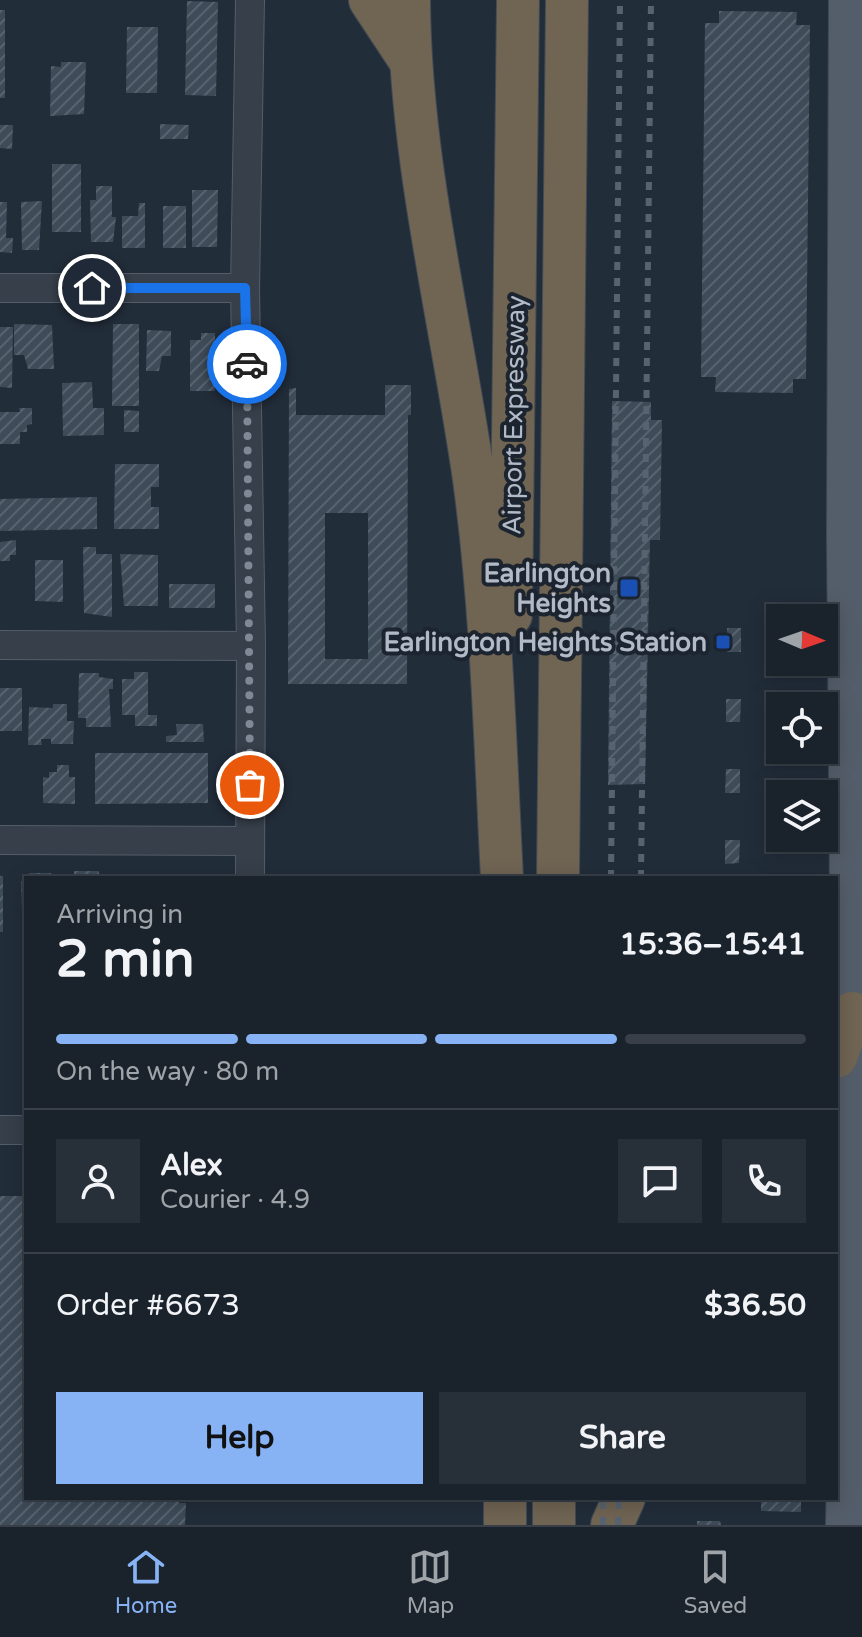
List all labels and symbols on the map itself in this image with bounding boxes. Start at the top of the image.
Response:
pin [58,254,126,322]
street label: Airport Expressway [496,295,532,535]
courier [207,324,287,404]
place label: Earlington Heights [483,558,611,619]
marker: Earlington Heights [618,577,640,599]
north arrow [766,604,838,676]
place label: Earlington Heights Station [383,627,707,658]
marker: Earlington Heights Station [714,633,732,651]
pin [216,751,284,819]

